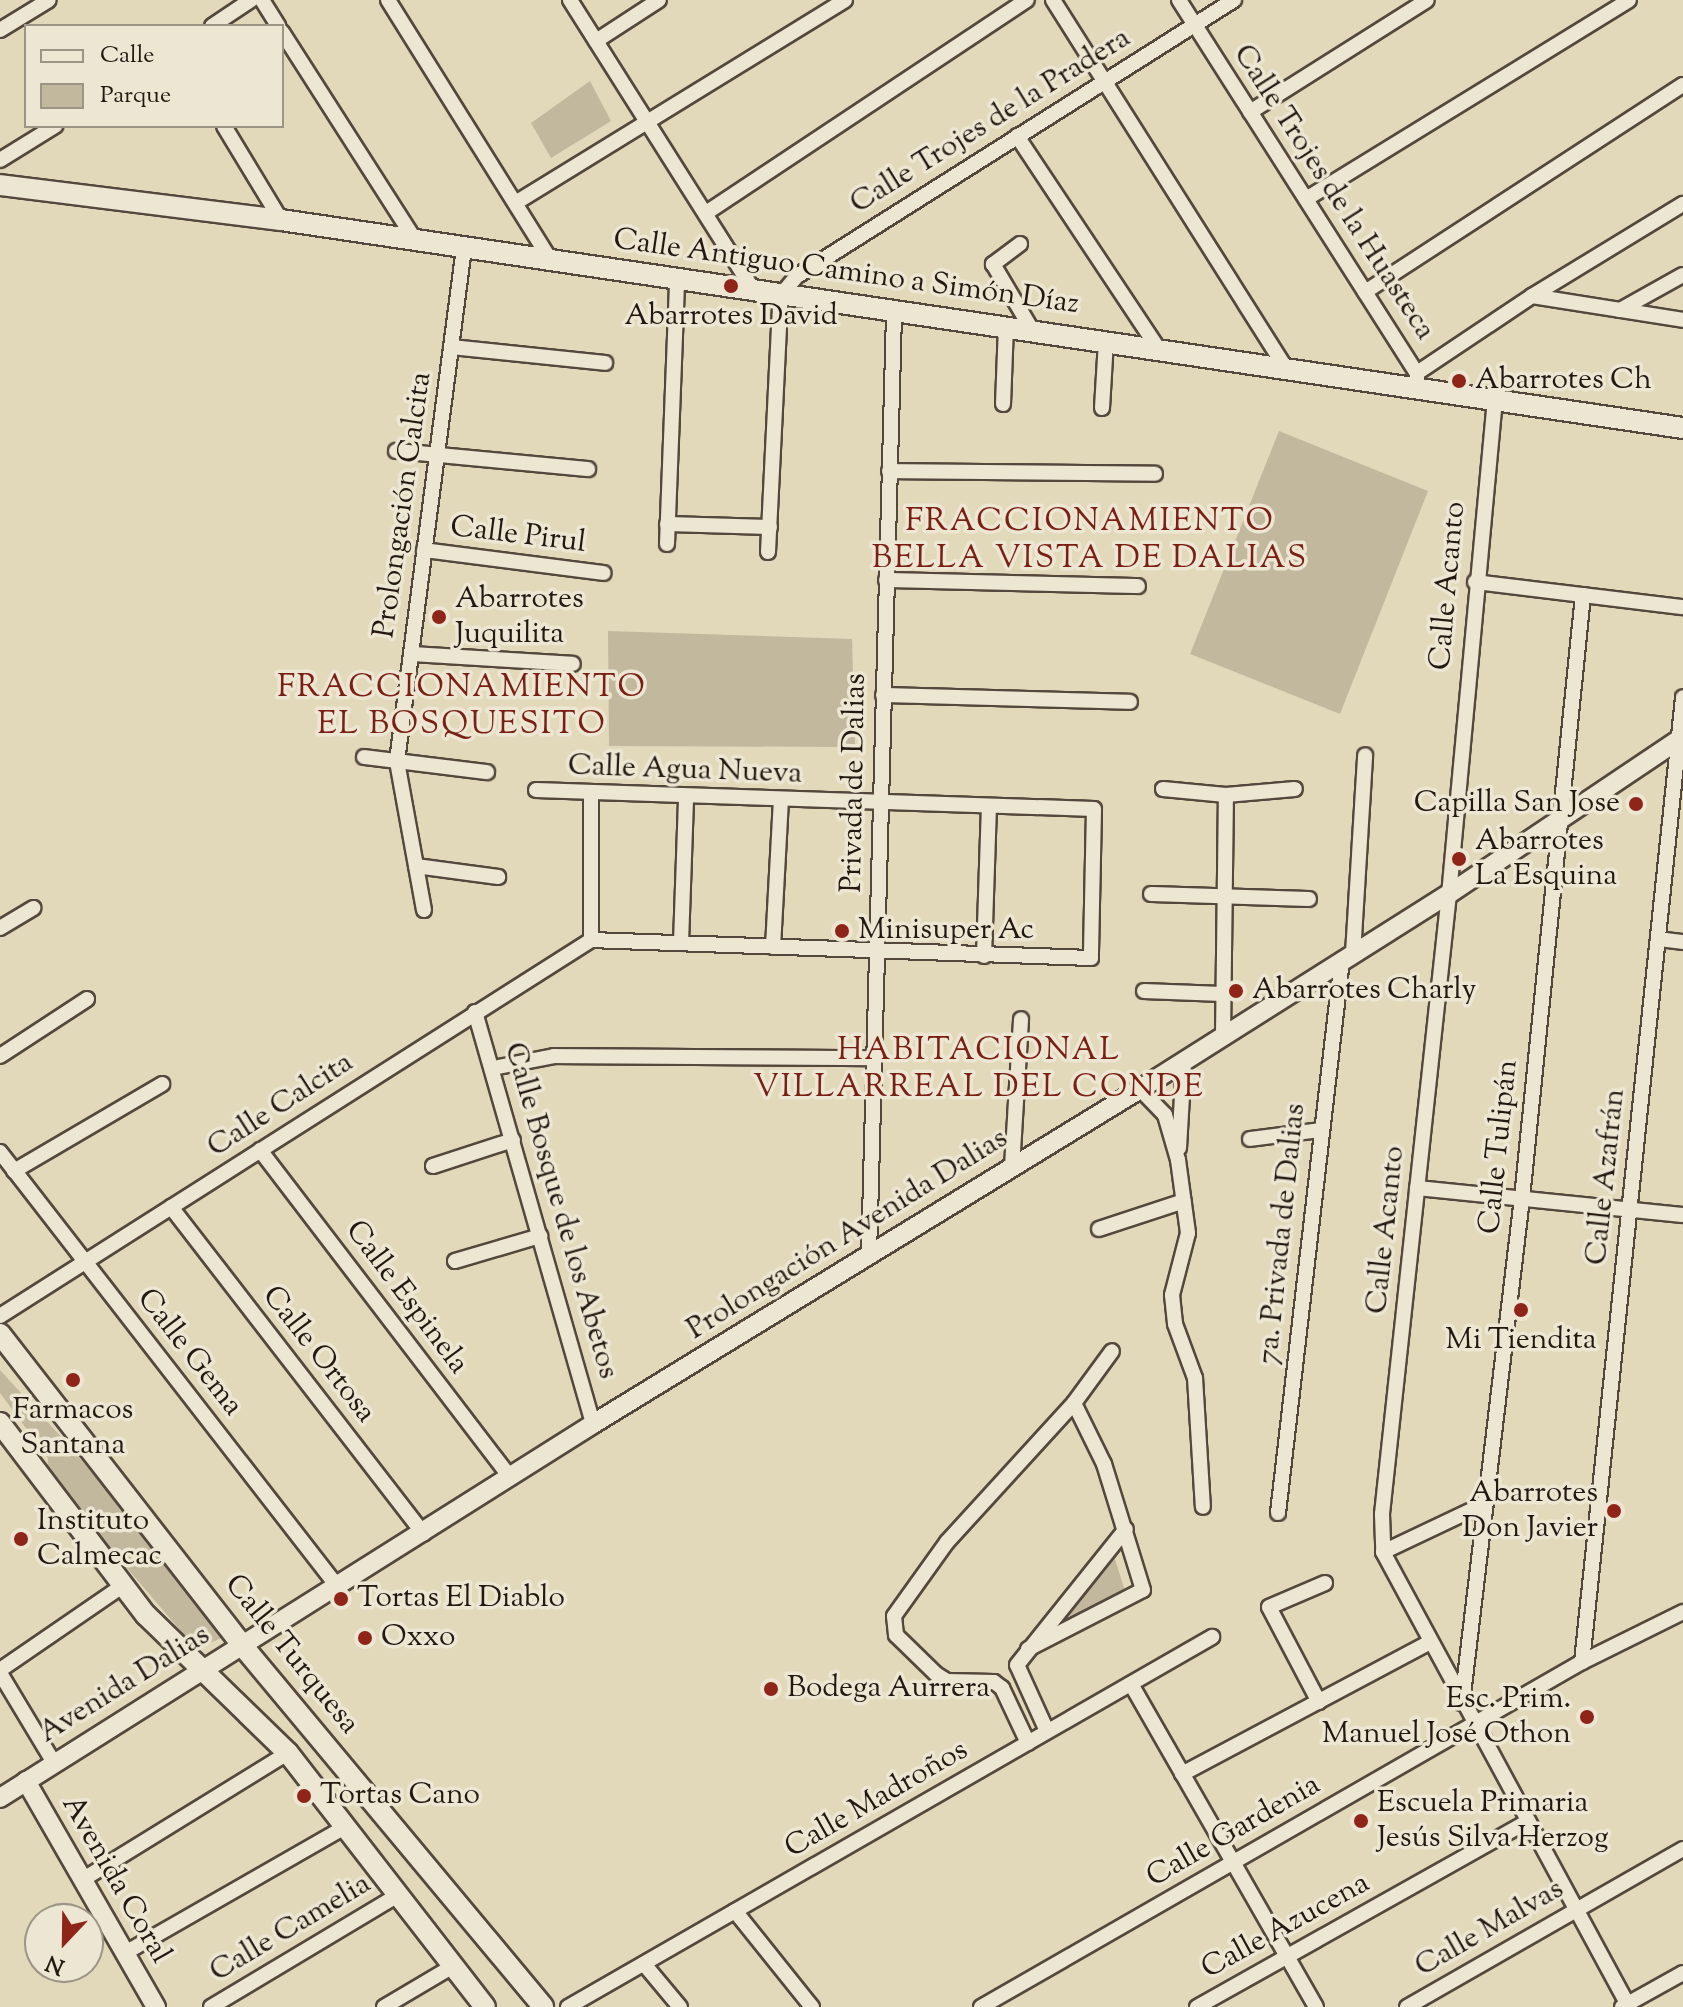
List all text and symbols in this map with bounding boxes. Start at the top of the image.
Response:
street label: Calle Trojes de la Pradera [844,21,1138,223]
legend [24,24,284,128]
text: Calle [100,39,154,73]
street label: Calle Trojes de la Huasteca [1224,39,1442,347]
text: Parque [100,79,171,113]
street label: Calle Antiguo Camino a Simón Díaz [611,222,1081,324]
marker: Abarrotes David [722,277,740,295]
place label: Abarrotes David [624,299,838,335]
place label: Abarrotes Ch [1475,363,1652,399]
street label: Prolongación Calcita [368,370,440,640]
marker: Abarrotes Ch [1450,372,1468,390]
street label: Calle Acanto [1424,500,1474,672]
district label: FRACCIONAMIENTO BELLA VISTA DE DALIAS [872,504,1308,579]
street label: Calle Pirul [448,510,588,562]
place label: Abarrotes Juquilita [455,582,584,652]
marker: Abarrotes Juquilita [430,608,448,626]
district label: FRACCIONAMIENTO EL BOSQUESITO [277,670,647,745]
street label: Privada de Dalias [835,673,875,893]
street label: Calle Agua Nueva [567,749,803,793]
place label: Capilla San Jose [1414,786,1620,822]
marker: Capilla San Jose [1627,795,1645,813]
place label: Abarrotes La Esquina [1475,824,1617,894]
marker: Abarrotes La Esquina [1450,850,1468,868]
place label: Minisuper Ac [858,913,1034,949]
marker: Minisuper Ac [833,922,851,940]
place label: Abarrotes Charly [1252,973,1476,1009]
marker: Abarrotes Charly [1227,982,1245,1000]
district label: HABITACIONAL VILLARREAL DEL CONDE [753,1033,1205,1108]
street label: Calle Bosque de los Abetos [495,1039,625,1383]
street label: Calle Calcita [202,1046,360,1166]
street label: Calle Tulipán [1473,1058,1527,1236]
street label: Calle Azafrán [1580,1087,1634,1267]
street label: 7a. Privada de Dalias [1251,1102,1315,1366]
street label: Prolongación Avenida Dalias [681,1121,1015,1349]
street label: Calle Acanto [1360,1144,1414,1316]
street label: Calle Espinela [337,1214,475,1382]
street label: Calle Ortosa [253,1279,383,1431]
street label: Calle Gema [128,1282,250,1424]
marker: Mi Tiendita [1512,1301,1530,1319]
place label: Mi Tiendita [1445,1323,1597,1359]
marker: Farmacos Santana [64,1371,82,1389]
place label: Farmacos Santana [13,1393,133,1464]
place label: Abarrotes Don Javier [1462,1476,1598,1546]
marker: Abarrotes Don Javier [1605,1502,1623,1520]
place label: Instituto Calmecac [37,1504,162,1574]
marker: Instituto Calmecac [12,1530,30,1548]
street label: Calle Turquesa [216,1568,366,1742]
place label: Tortas El Diablo [357,1581,565,1617]
marker: Tortas El Diablo [332,1590,350,1608]
street label: Avenida Dalias [33,1618,217,1752]
place label: Oxxo [381,1620,455,1656]
marker: Oxxo [356,1629,374,1647]
place label: Bodega Aurrera [787,1671,990,1707]
marker: Bodega Aurrera [762,1680,780,1698]
place label: Esc. Prim. Manuel José Othon [1322,1682,1571,1752]
marker: Esc. Prim. Manuel José Othon [1578,1708,1596,1726]
street label: Calle Madroños [779,1733,975,1867]
street label: Calle Gardenia [1141,1768,1327,1896]
place label: Tortas Cano [320,1778,480,1814]
place label: Escuela Primaria Jesús Silva Herzog [1377,1786,1609,1856]
marker: Tortas Cano [295,1787,313,1805]
street label: Avenida Coral [52,1790,178,1970]
marker: Escuela Primaria Jesús Silva Herzog [1352,1812,1370,1830]
street label: Calle Azucena [1196,1866,1376,1988]
street label: Calle Camelia [204,1867,378,1991]
street label: Calle Malvas [1409,1872,1571,1986]
north arrow [24,1903,104,1983]
text: N [42,1945,70,1982]

